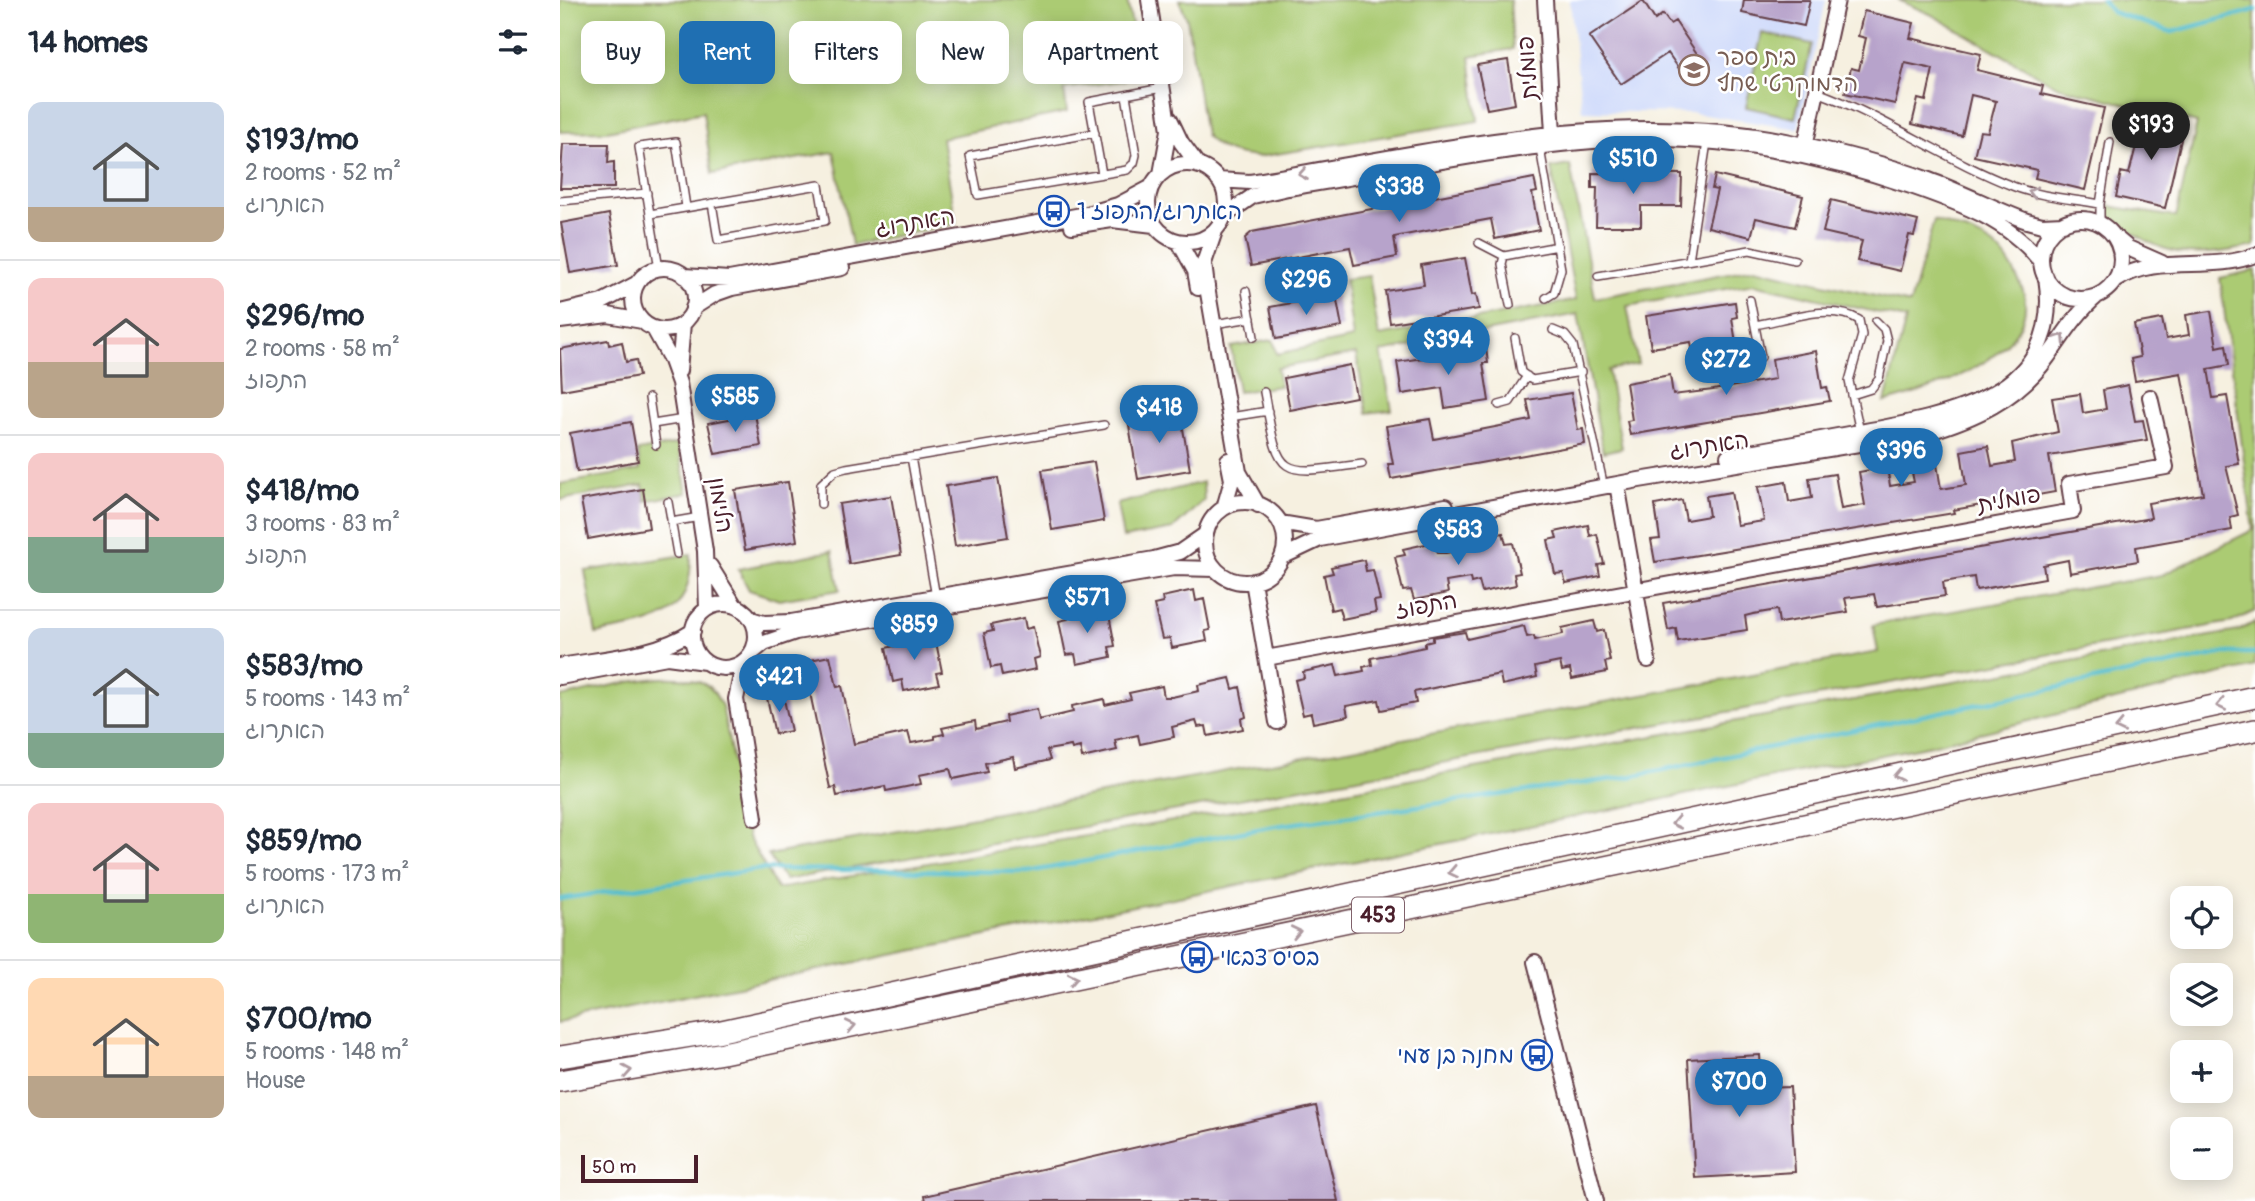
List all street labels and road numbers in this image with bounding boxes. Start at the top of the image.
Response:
street label: פומלית [1511,35,1544,102]
street label: האתרוג [873,201,957,244]
street label: האתרוג [1667,425,1751,466]
street label: הלימון [702,475,739,535]
street label: פומלית [1974,480,2043,519]
street label: התפוז [1393,586,1459,625]
road number: 453 [1352,898,1404,932]

